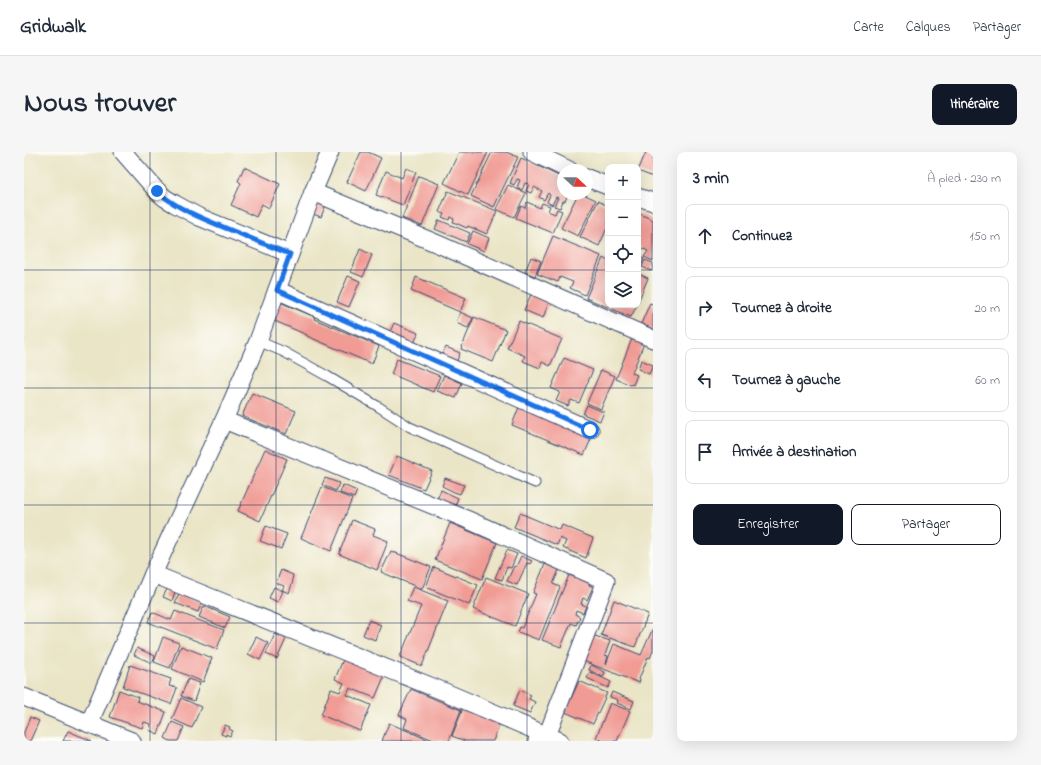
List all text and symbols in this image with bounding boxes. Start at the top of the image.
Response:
text: Gridwalk [20,14,86,41]
text: Carte [853,17,884,38]
text: Calques [906,17,951,38]
text: Partager [973,17,1021,38]
text: Nous trouver [24,84,176,125]
button: Itinéraire [932,84,1017,125]
north arrow [557,164,593,200]
map controls [605,164,641,308]
button: + [605,164,641,200]
text: 3 min [693,166,729,191]
text: À pied · 230 m [927,169,1001,188]
route end [148,182,166,200]
button: − [605,200,641,236]
icon: ahead [694,225,716,247]
text: Continuez [732,225,792,247]
text: 150 m [969,227,1000,246]
button: locate [605,236,641,272]
button: layers [605,272,641,308]
icon: right [694,297,716,319]
text: Tournez à droite [732,297,832,319]
text: 20 m [975,299,1000,318]
icon: left [694,369,716,391]
text: Tournez à gauche [732,369,840,391]
text: 60 m [975,371,1000,390]
route start [581,421,599,439]
icon: arrive [694,441,716,463]
text: Arrivée à destination [732,441,857,463]
button: Enregistrer [693,504,843,545]
button: Partager [851,504,1001,545]

